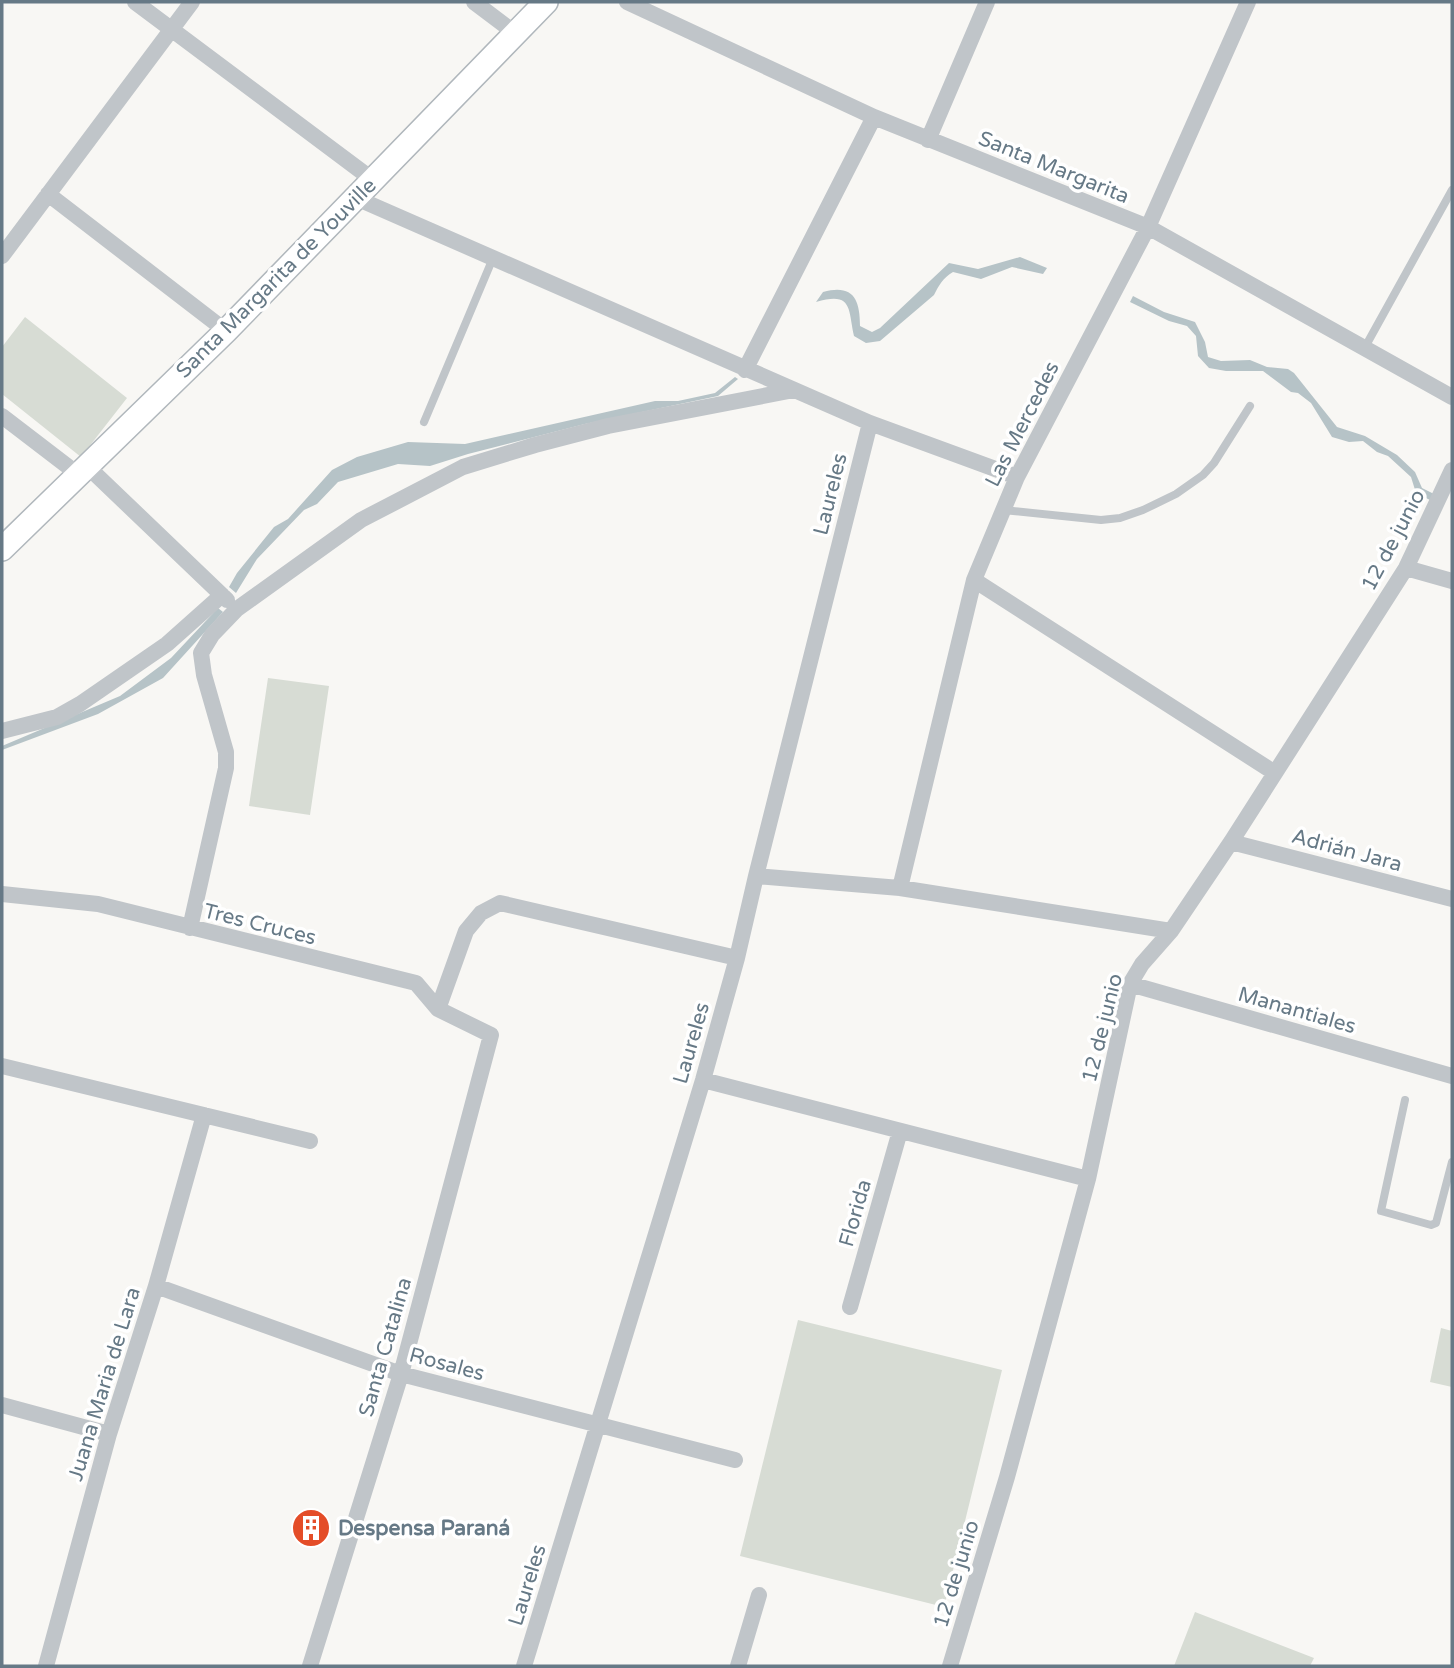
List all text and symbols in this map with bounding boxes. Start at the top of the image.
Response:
street label: Santa Margarita [975,126,1133,209]
street label: Santa Margarita de Youville [171,173,382,384]
street label: Las Mercedes [980,357,1065,491]
street label: Laureles [808,451,853,538]
street label: 12 de junio [1356,485,1431,595]
street label: Adrián Jara [1289,824,1405,877]
street label: Tres Cruces [201,898,319,951]
street label: 12 de junio [1077,971,1128,1085]
street label: Manantiales [1235,982,1359,1039]
street label: Laureles [668,1000,715,1087]
street label: Florida [834,1177,877,1250]
street label: Santa Catalina [354,1275,417,1420]
street label: Juana Maria de Lara [63,1284,146,1484]
street label: Rosales [407,1342,487,1386]
building icon: Despensa Paraná [290,1507,332,1549]
place label: Despensa Paraná [338,1516,510,1541]
street label: 12 de junio [928,1517,985,1631]
street label: Laureles [503,1542,552,1629]

